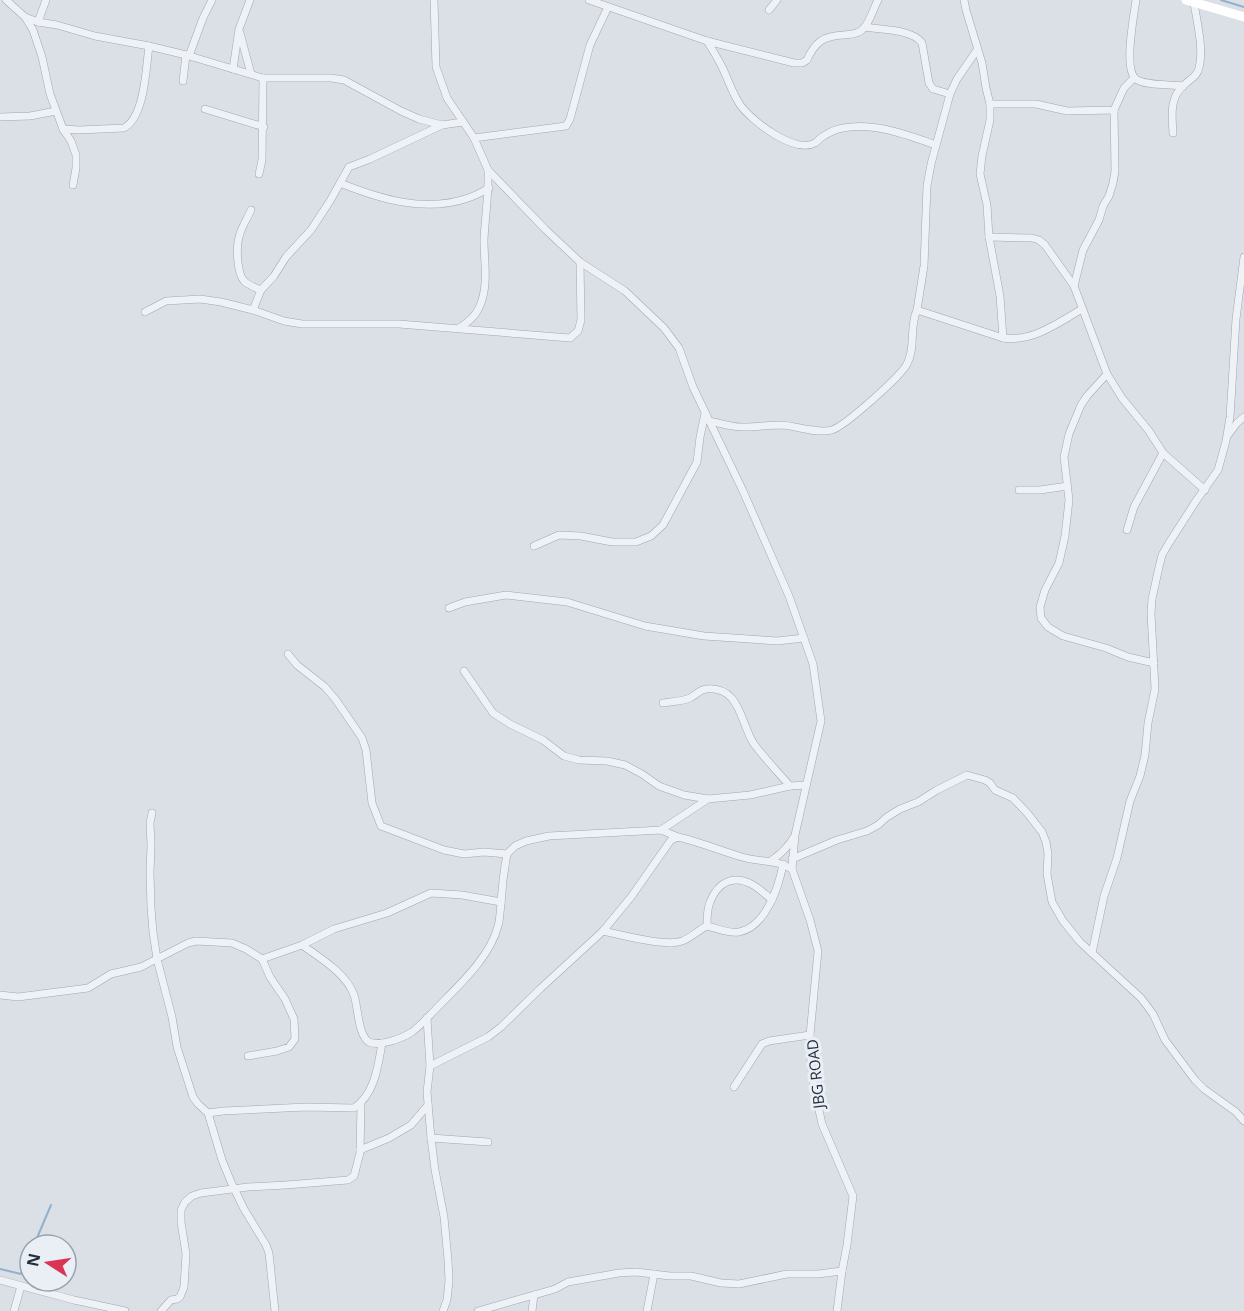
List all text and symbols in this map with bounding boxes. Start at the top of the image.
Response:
street label: JBG ROAD [801,1038,829,1112]
north arrow [18,1233,78,1293]
text: N [21,1251,45,1269]

